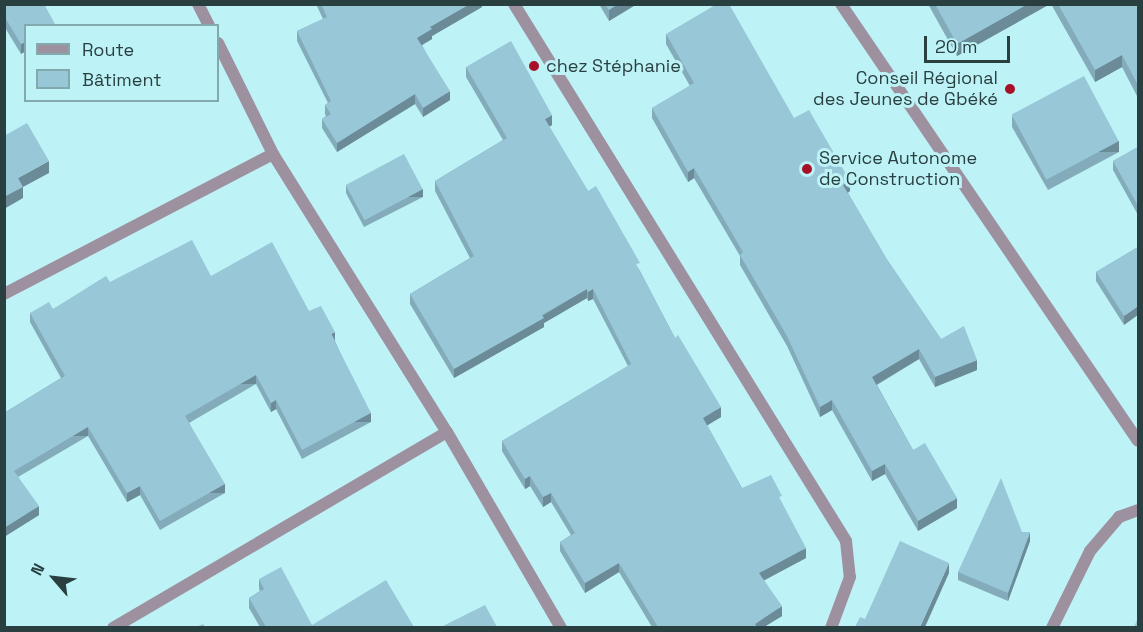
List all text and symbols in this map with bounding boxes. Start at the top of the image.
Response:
legend [24,24,219,102]
scale bar [927,24,1012,62]
text: 20 m [935,35,978,58]
text: Route [82,38,134,61]
place label: chez Stéphanie [546,55,681,77]
marker: chez Stéphanie [527,59,541,73]
text: Bâtiment [82,68,162,91]
place label: Conseil Régional des Jeunes de Gbéké [813,68,998,110]
marker: Conseil Régional des Jeunes de Gbéké [1003,82,1017,96]
place label: Service Autonome de Construction [819,148,977,190]
marker: Service Autonome de Construction [800,162,814,176]
north arrow [24,548,84,608]
text: N [26,560,49,579]

